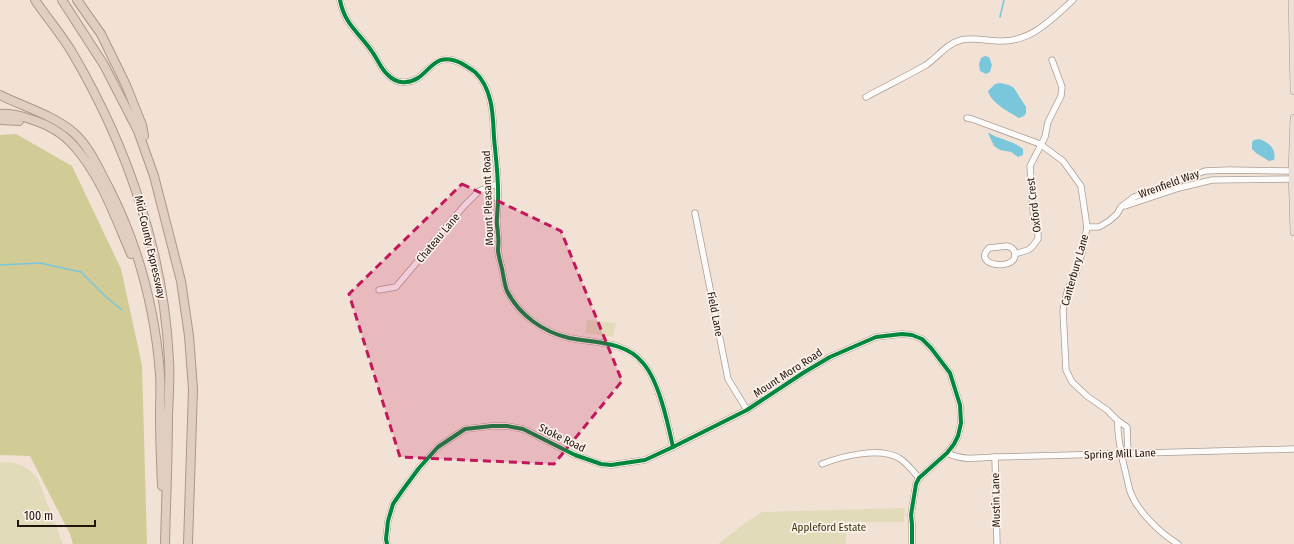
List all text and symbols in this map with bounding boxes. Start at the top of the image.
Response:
street label: Mount Pleasant Road [480,150,496,246]
street label: Wrenfield Way [1137,167,1201,201]
street label: Oxford Crest [1024,176,1044,233]
street label: Mid-County Expressway [132,194,168,300]
street label: Chateau Lane [414,211,462,265]
street label: Canterbury Lane [1059,233,1091,307]
street label: Field Lane [704,290,726,338]
street label: Mount Moro Road [751,346,825,400]
street label: Stoke Road [536,421,588,455]
street label: Spring Mill Lane [1084,446,1156,462]
street label: Mustin Lane [989,473,1003,527]
scale bar [18,502,95,528]
text: 100 m [24,509,53,523]
park label: Appleford Estate [792,521,866,534]

